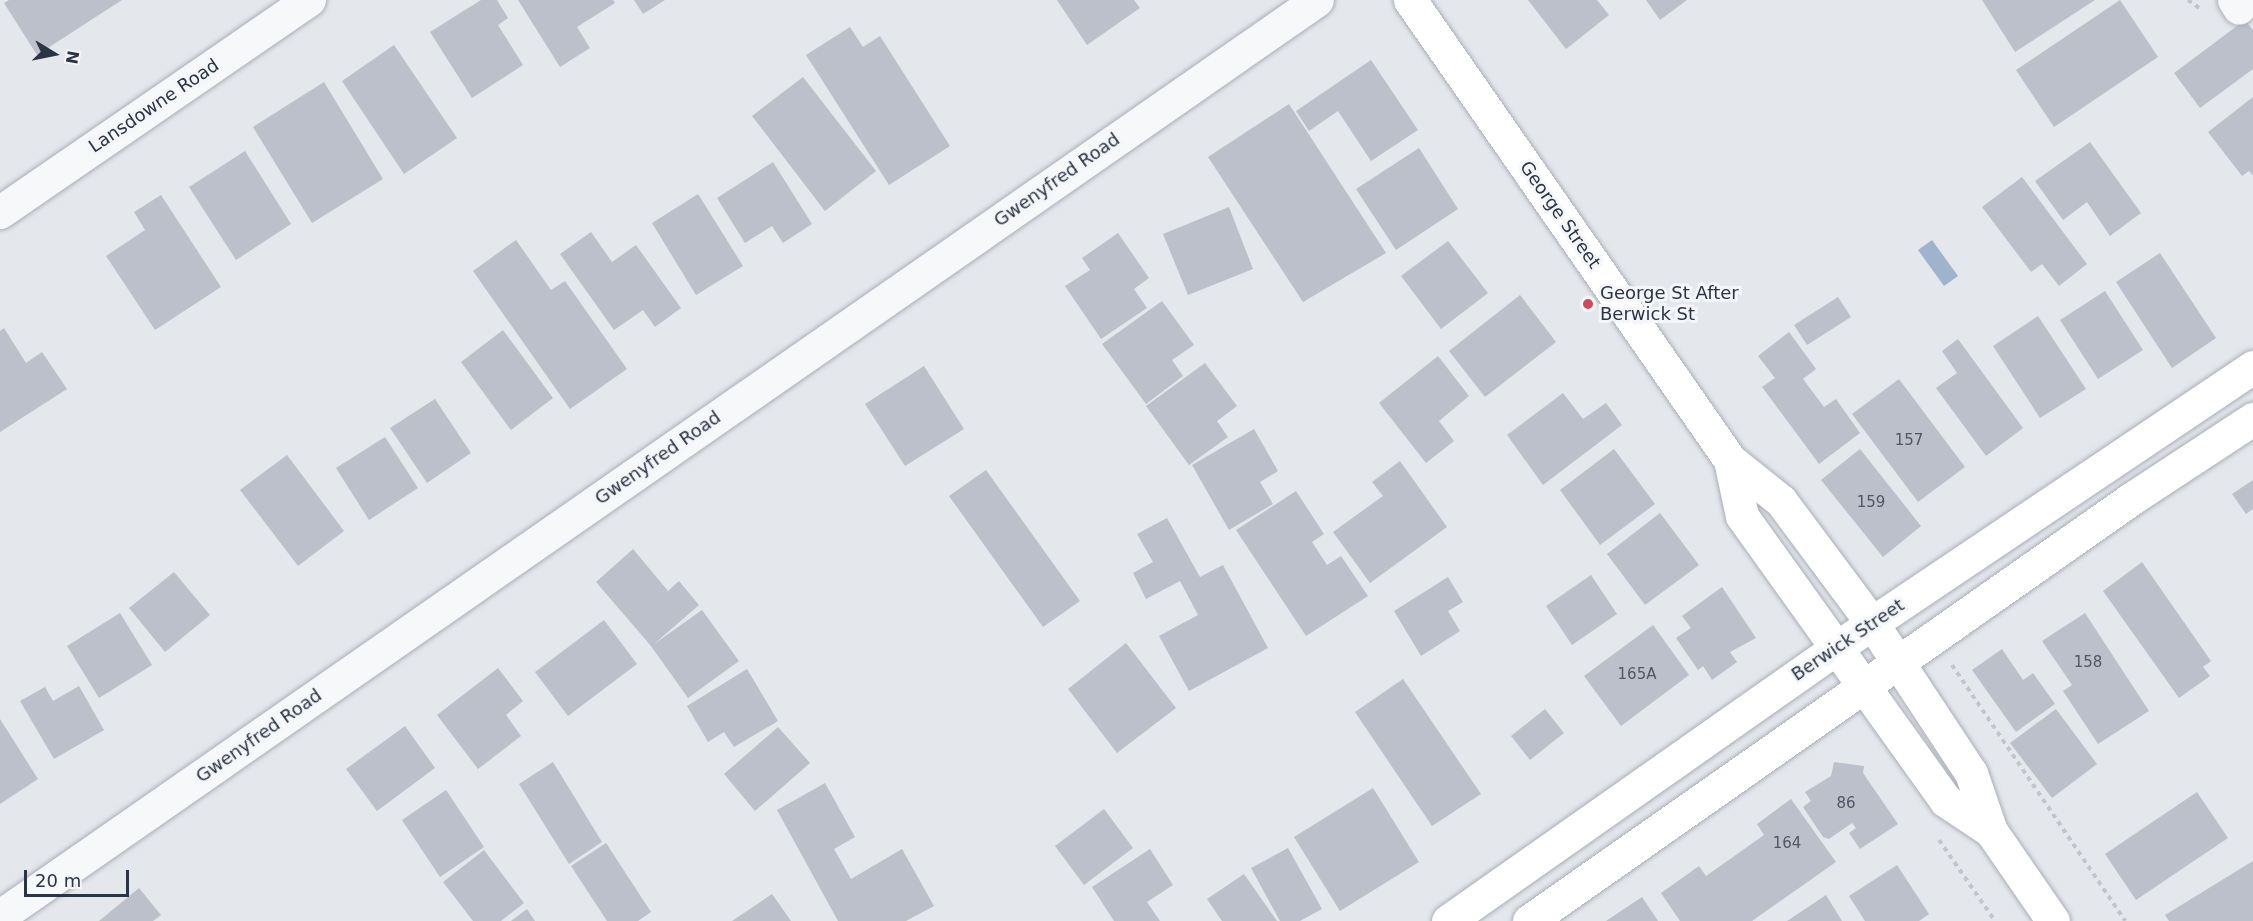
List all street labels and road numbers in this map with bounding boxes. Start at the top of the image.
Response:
street label: Lansdowne Road [85,54,223,158]
street label: Gwenyfred Road [990,129,1124,231]
street label: George Street [1515,157,1605,273]
street label: Gwenyfred Road [591,407,725,509]
street label: Berwick Street [1788,594,1908,686]
street label: Gwenyfred Road [192,685,326,787]

